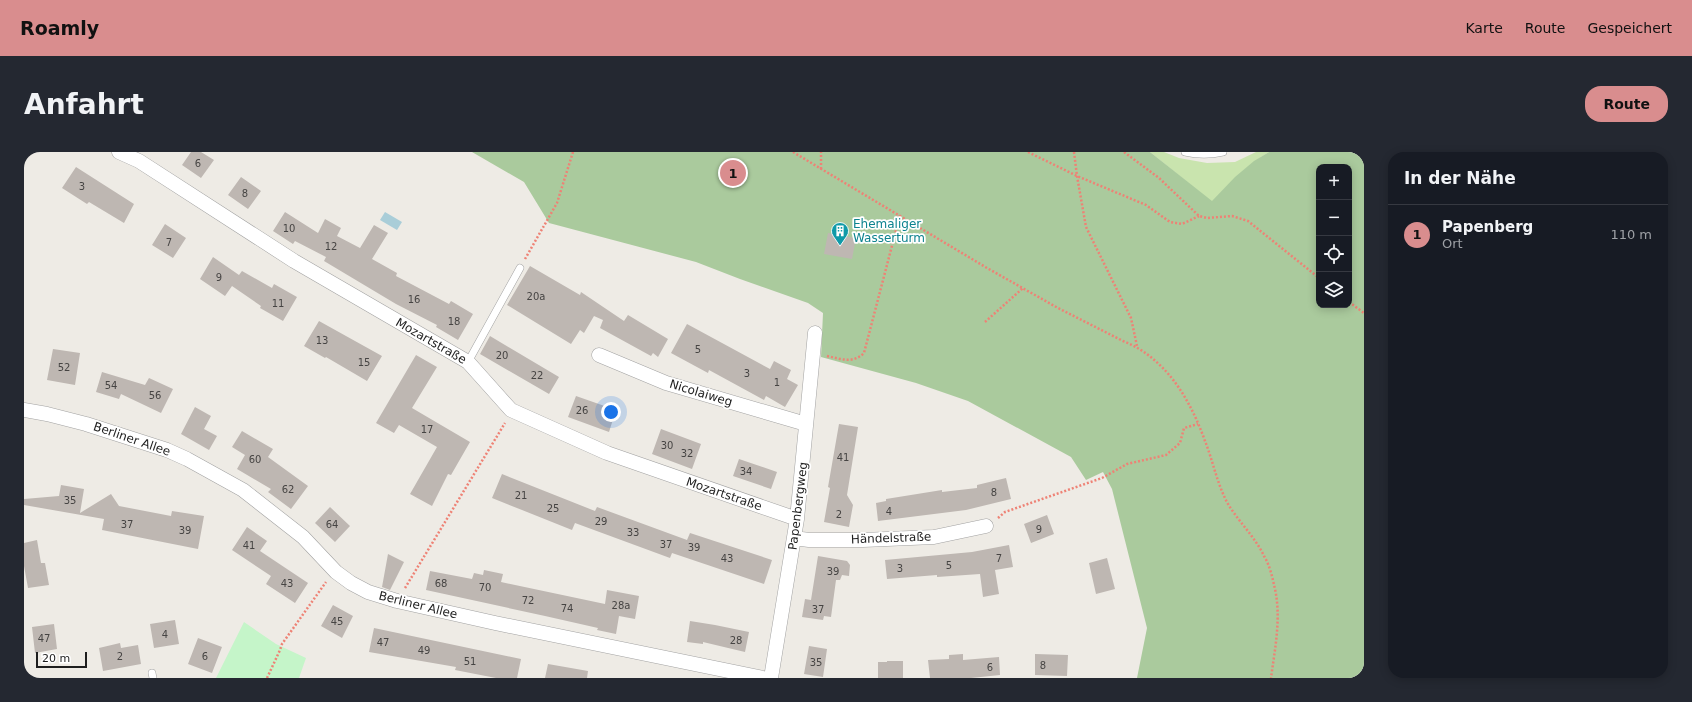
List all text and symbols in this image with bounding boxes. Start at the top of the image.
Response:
text: Roamly [20,17,99,39]
text: Karte [1465,20,1503,36]
text: Route [1525,20,1565,36]
text: Gespeichert [1587,20,1672,36]
button: Route [1585,86,1668,122]
text: Anfahrt [24,88,144,121]
house number: 6 [195,158,201,169]
pin: 1 [720,158,746,188]
map controls [1316,164,1352,308]
button: + [1316,164,1352,200]
text: In der Nähe [1404,168,1516,188]
house number: 3 [79,181,85,192]
house number: 8 [242,188,248,199]
button: − [1316,200,1352,236]
place label: Ehemaliger Wasserturm [853,217,925,245]
text: Papenberg [1442,218,1533,236]
building icon: Ehemaliger Wasserturm [830,221,850,246]
house number: 10 [283,223,295,234]
text: 1 [1412,227,1422,242]
text: 110 m [1610,227,1652,242]
button: locate [1316,236,1352,272]
text: Ort [1442,236,1463,251]
house number: 7 [166,237,172,248]
house number: 12 [325,241,337,252]
house number: 9 [216,272,222,283]
button: layers [1316,272,1352,308]
house number: 20a [527,291,545,302]
house number: 16 [408,294,420,305]
house number: 11 [272,298,284,309]
street label: Mozartstraße [393,315,469,367]
house number: 18 [448,316,460,327]
house number: 13 [316,335,328,346]
house number: 5 [695,344,701,355]
house number: 20 [496,350,508,361]
house number: 15 [358,357,370,368]
house number: 52 [58,362,70,373]
house number: 3 [744,368,750,379]
house number: 22 [531,370,543,381]
street label: Nicolaiweg [668,377,734,409]
house number: 1 [774,377,780,388]
house number: 54 [105,380,117,391]
house number: 56 [149,390,161,401]
your location [601,402,621,422]
house number: 26 [576,405,588,416]
street label: Berliner Allee [92,419,172,459]
house number: 17 [421,424,433,435]
house number: 30 [661,440,673,451]
house number: 32 [681,448,693,459]
house number: 41 [837,452,849,463]
house number: 60 [249,454,261,465]
street label: Papenbergweg [786,461,810,551]
house number: 34 [740,466,752,477]
street label: Mozartstraße [684,474,764,514]
house number: 62 [282,484,294,495]
house number: 8 [991,487,997,498]
house number: 21 [515,490,527,501]
house number: 35 [64,495,76,506]
house number: 25 [547,503,559,514]
house number: 4 [886,506,892,517]
house number: 2 [836,509,842,520]
house number: 29 [595,516,607,527]
house number: 37 [121,519,133,530]
house number: 64 [326,519,338,530]
house number: 9 [1036,524,1042,535]
house number: 39 [179,525,191,536]
house number: 33 [627,527,639,538]
street label: Händelstraße [851,530,931,546]
house number: 37 [660,539,672,550]
house number: 41 [243,540,255,551]
house number: 39 [688,542,700,553]
house number: 43 [721,553,733,564]
house number: 7 [996,553,1002,564]
house number: 5 [946,560,952,571]
house number: 3 [897,563,903,574]
house number: 39 [827,566,839,577]
house number: 43 [281,578,293,589]
house number: 68 [435,578,447,589]
house number: 70 [479,582,491,593]
street label: Berliner Allee [377,588,459,622]
house number: 72 [522,595,534,606]
house number: 28a [612,600,630,611]
house number: 74 [561,603,573,614]
house number: 37 [812,604,824,615]
house number: 45 [331,616,343,627]
house number: 4 [162,629,168,640]
house number: 47 [38,633,50,644]
house number: 28 [730,635,742,646]
house number: 47 [377,637,389,648]
house number: 49 [418,645,430,656]
scale bar [36,650,87,669]
house number: 2 [117,651,123,662]
house number: 6 [202,651,208,662]
text: 20 m [42,652,70,665]
house number: 51 [464,656,476,667]
house number: 35 [810,657,822,668]
house number: 8 [1040,660,1046,671]
house number: 6 [987,662,993,673]

